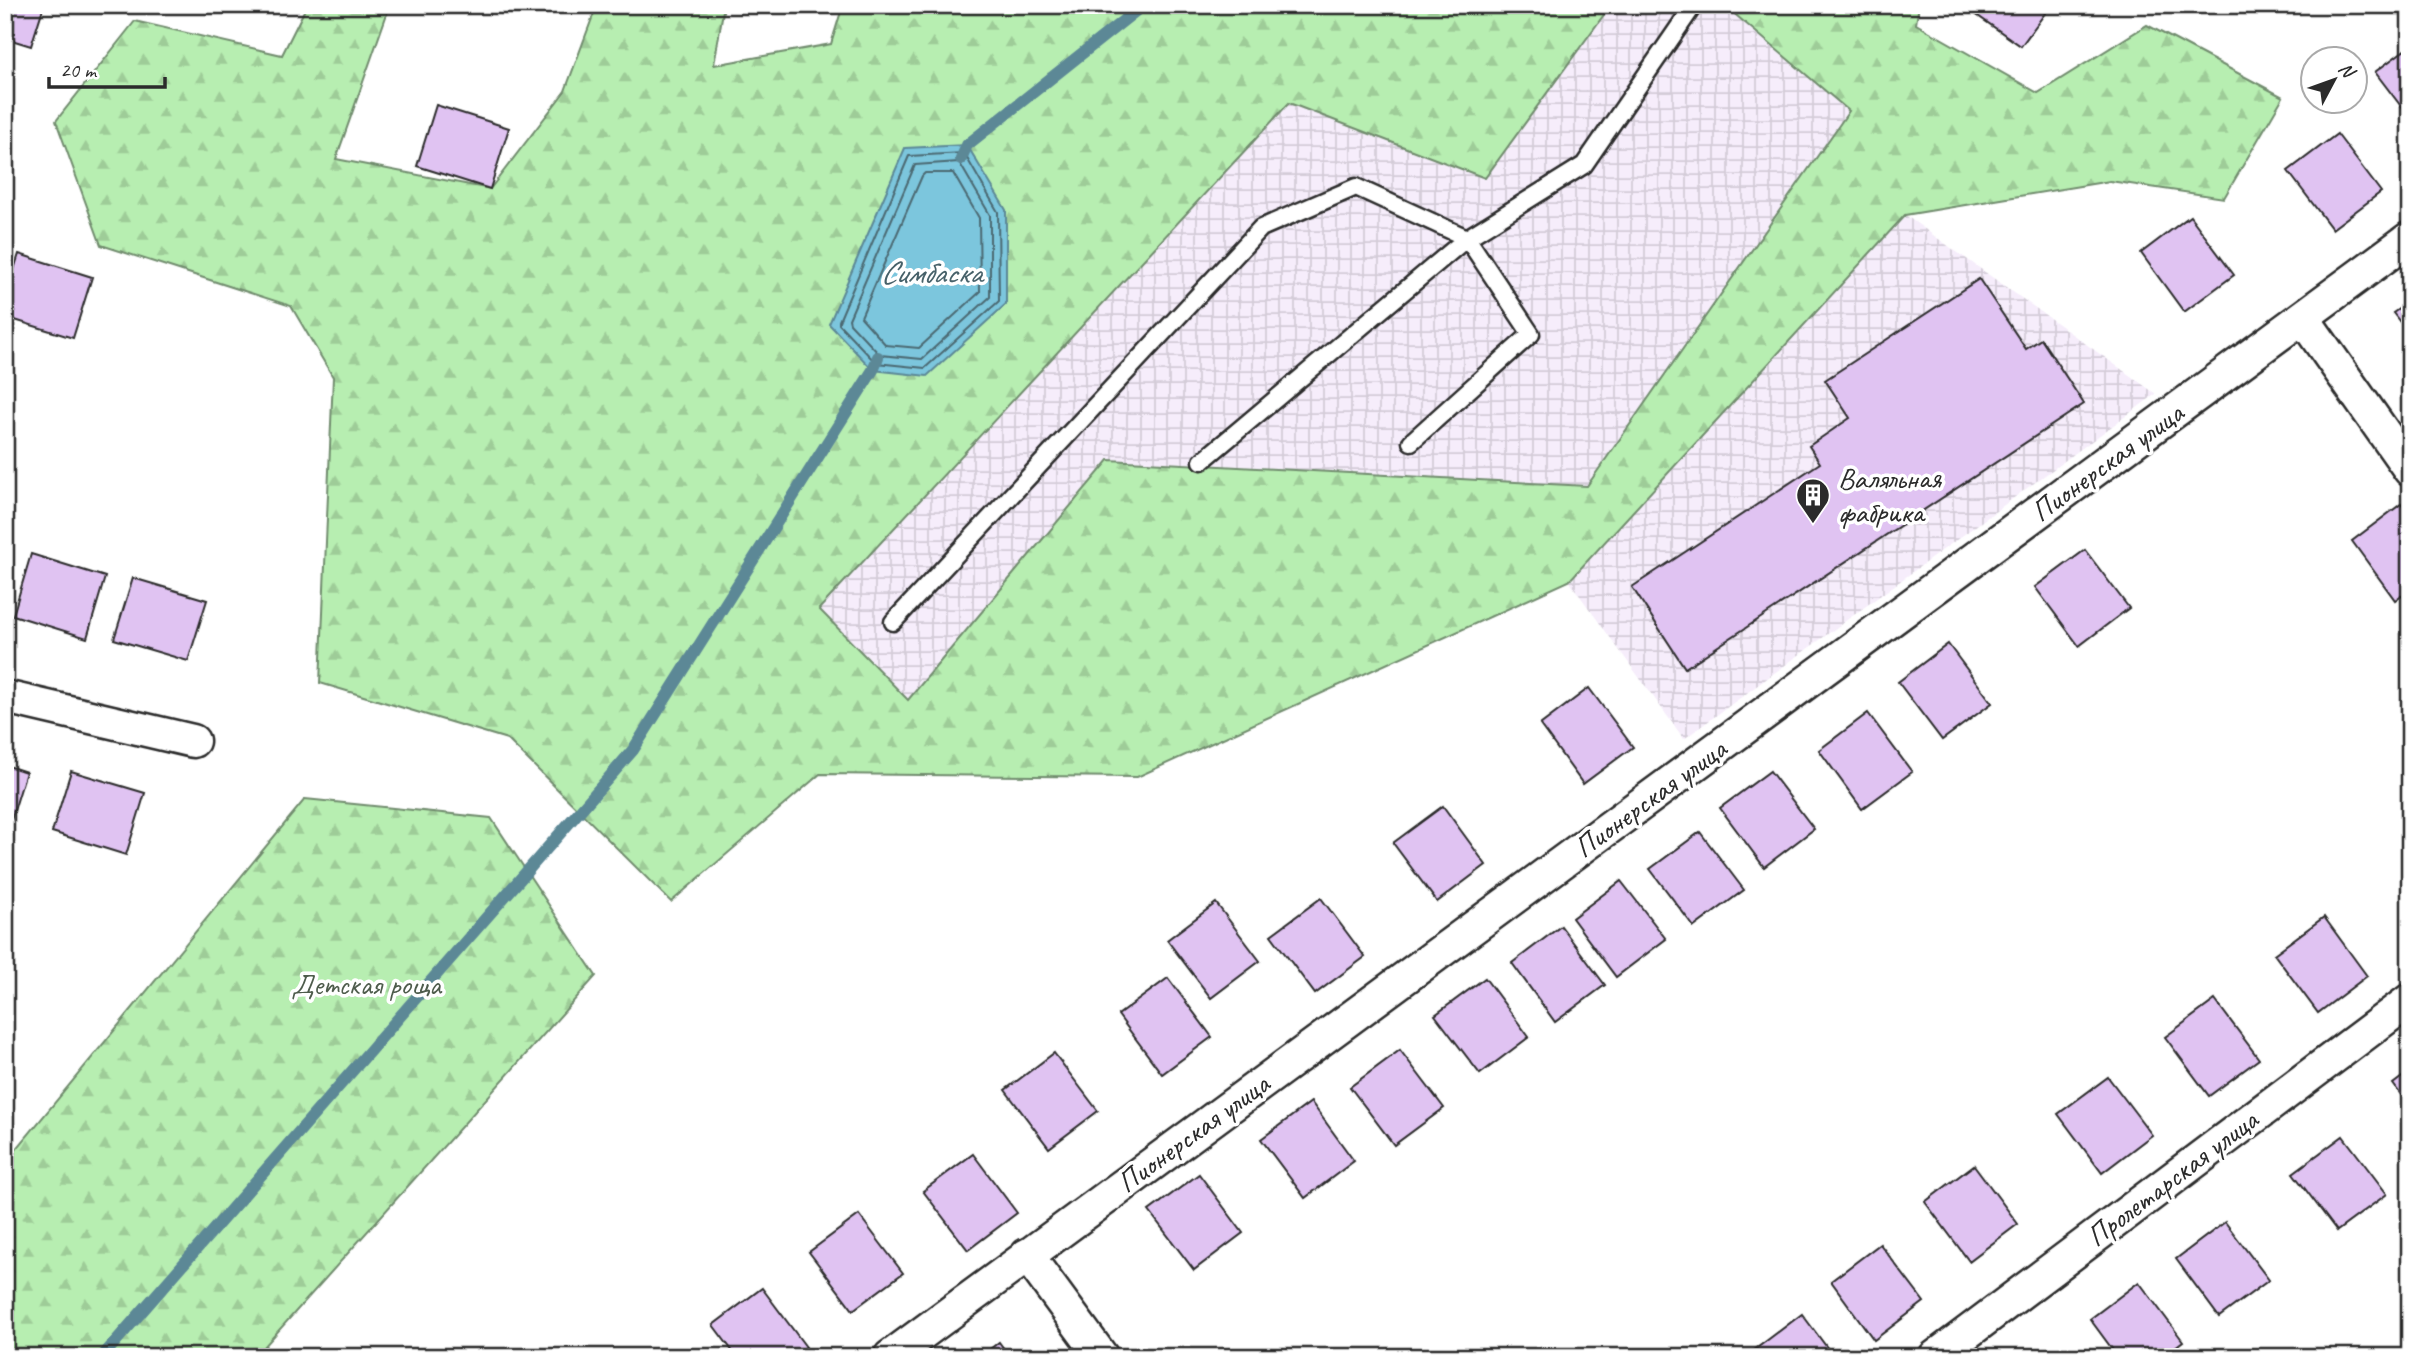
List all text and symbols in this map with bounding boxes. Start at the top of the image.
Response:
scale bar [49,46,164,90]
north arrow [2300,46,2370,116]
text: 20 m [60,57,98,83]
text: N [2333,57,2361,84]
water label: Симбаска [880,252,986,293]
street label: Пионерская улица [2023,393,2192,530]
place label: Валяльная фабрика [1838,459,1942,531]
building icon: Валяльная фабрика [1794,476,1832,525]
street label: Пионерская улица [1566,729,1735,866]
park label: Детская роща [291,965,443,1003]
street label: Пионерская улица [1109,1064,1278,1201]
street label: Пролетарская улица [2079,1100,2267,1255]

